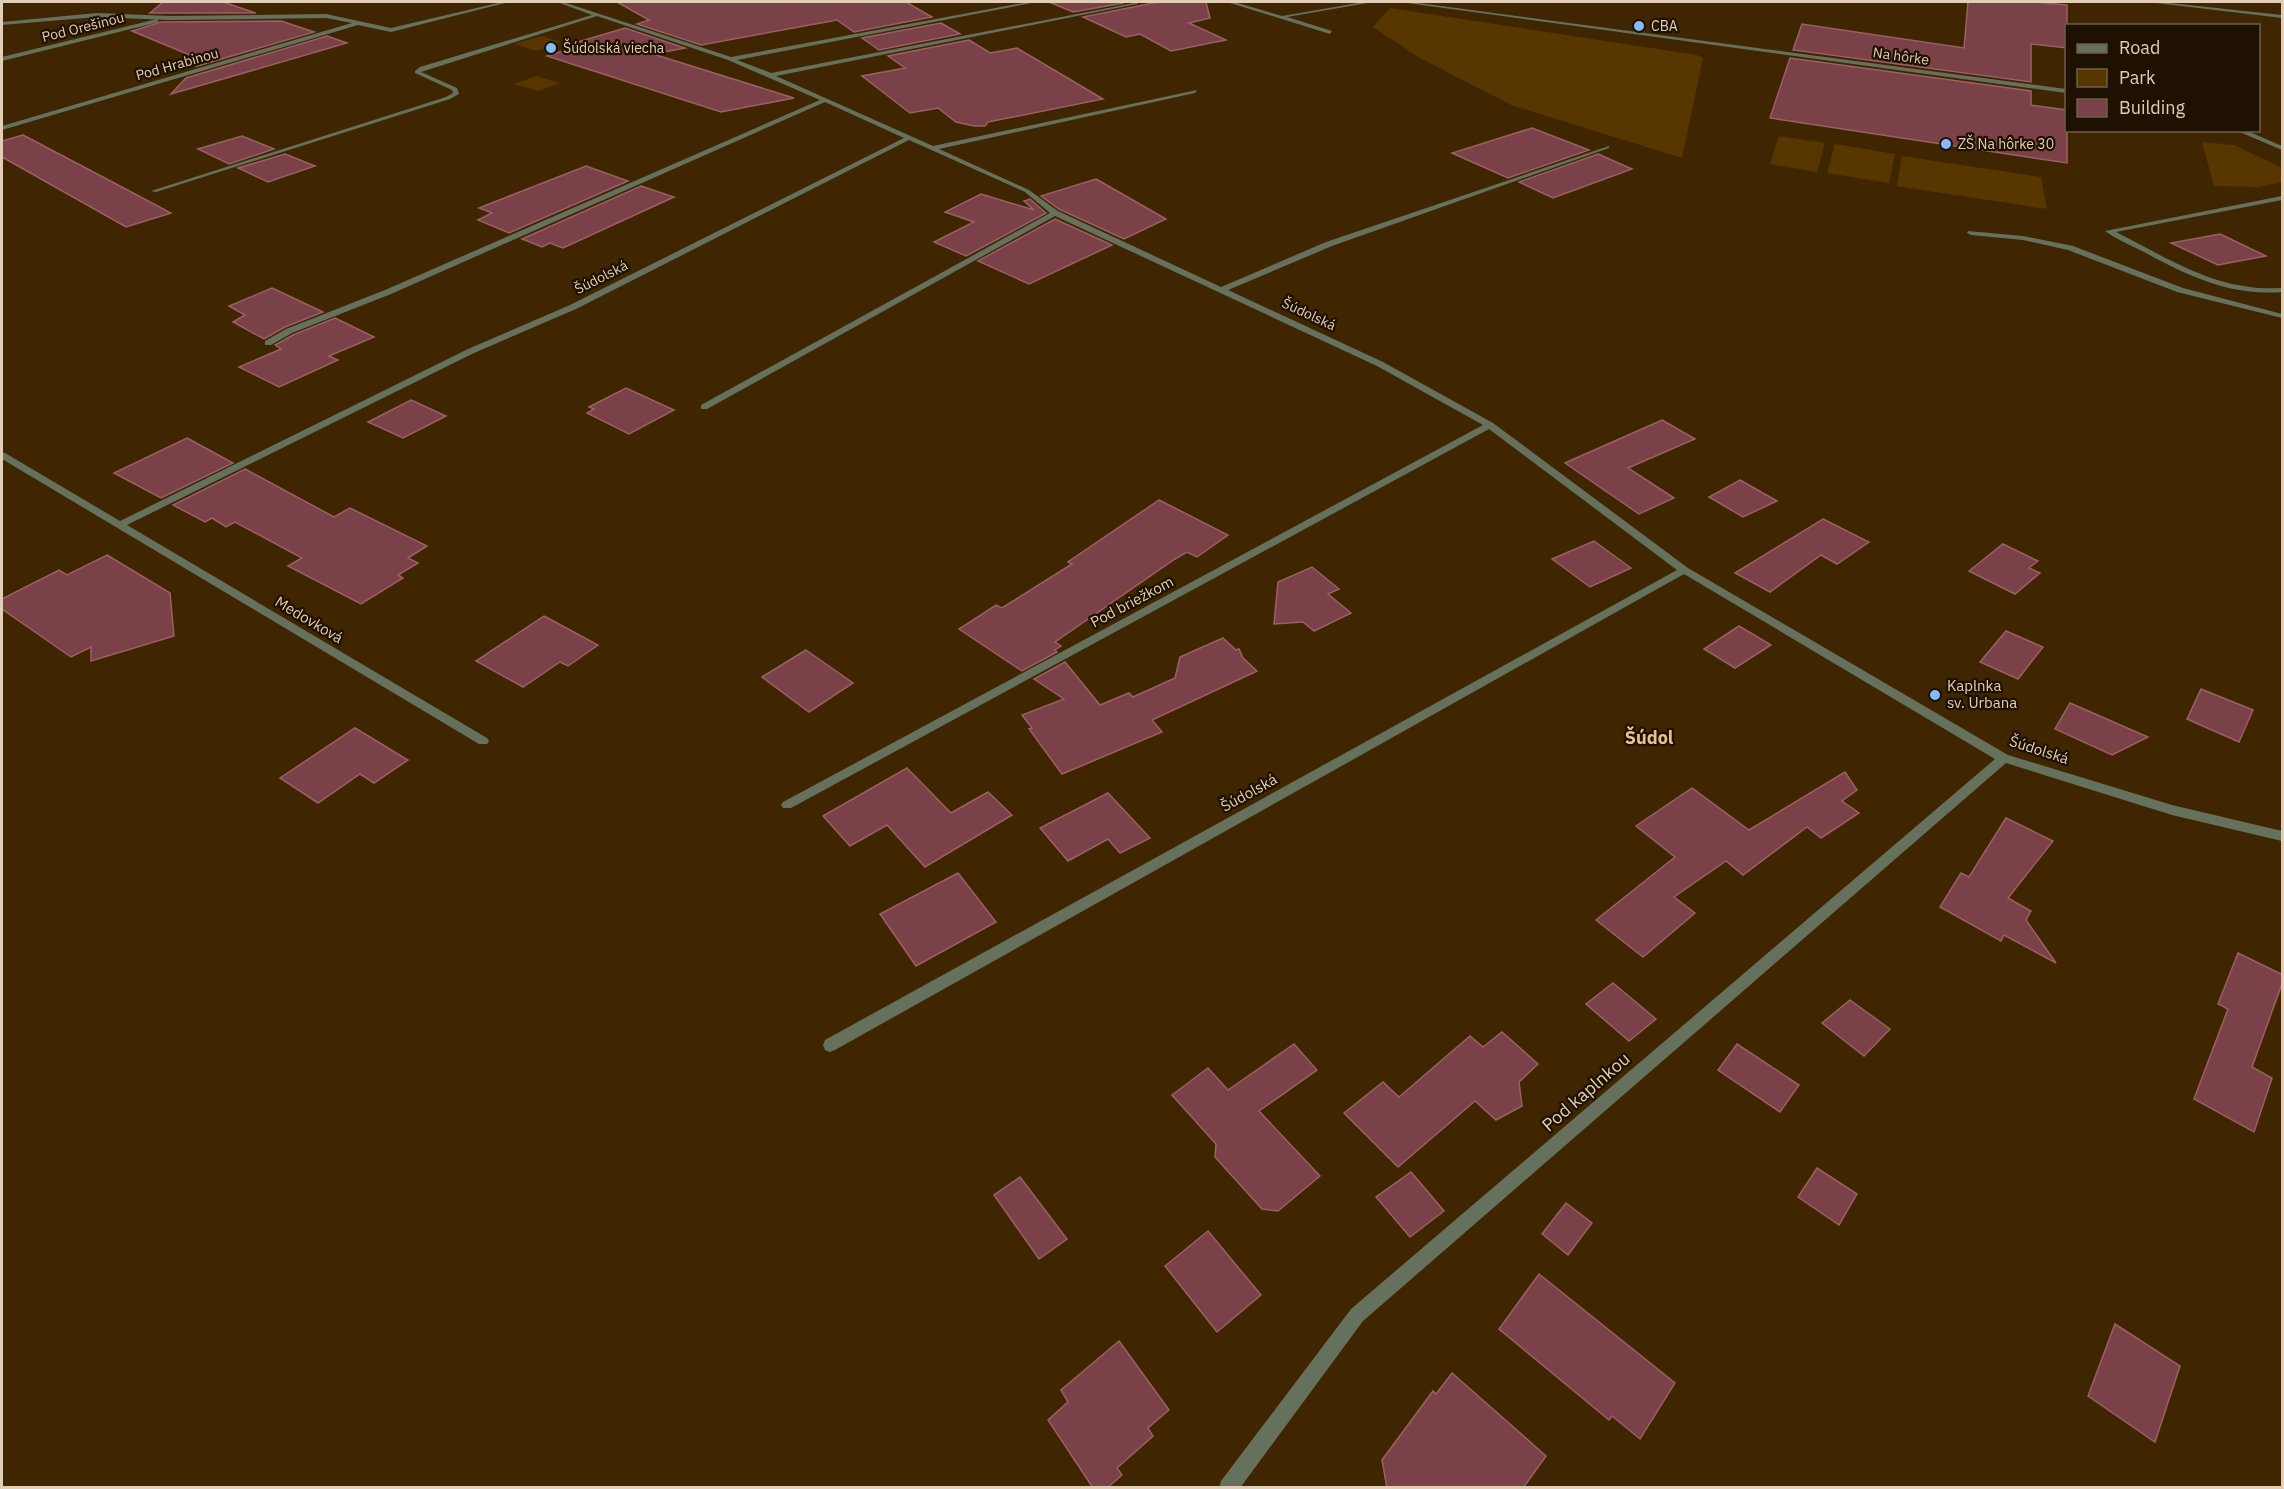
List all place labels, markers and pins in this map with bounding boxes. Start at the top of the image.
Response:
place label: CBA [1651,17,1678,35]
marker: CBA [1632,19,1646,33]
place label: Šúdolská viecha [563,38,665,57]
marker: Šúdolská viecha [544,41,558,55]
place label: ZŠ Na hôrke 30 [1958,134,2054,153]
marker: ZŠ Na hôrke 30 [1939,137,1953,151]
place label: Kaplnka sv. Urbana [1947,676,2017,712]
marker: Kaplnka sv. Urbana [1928,688,1942,702]

